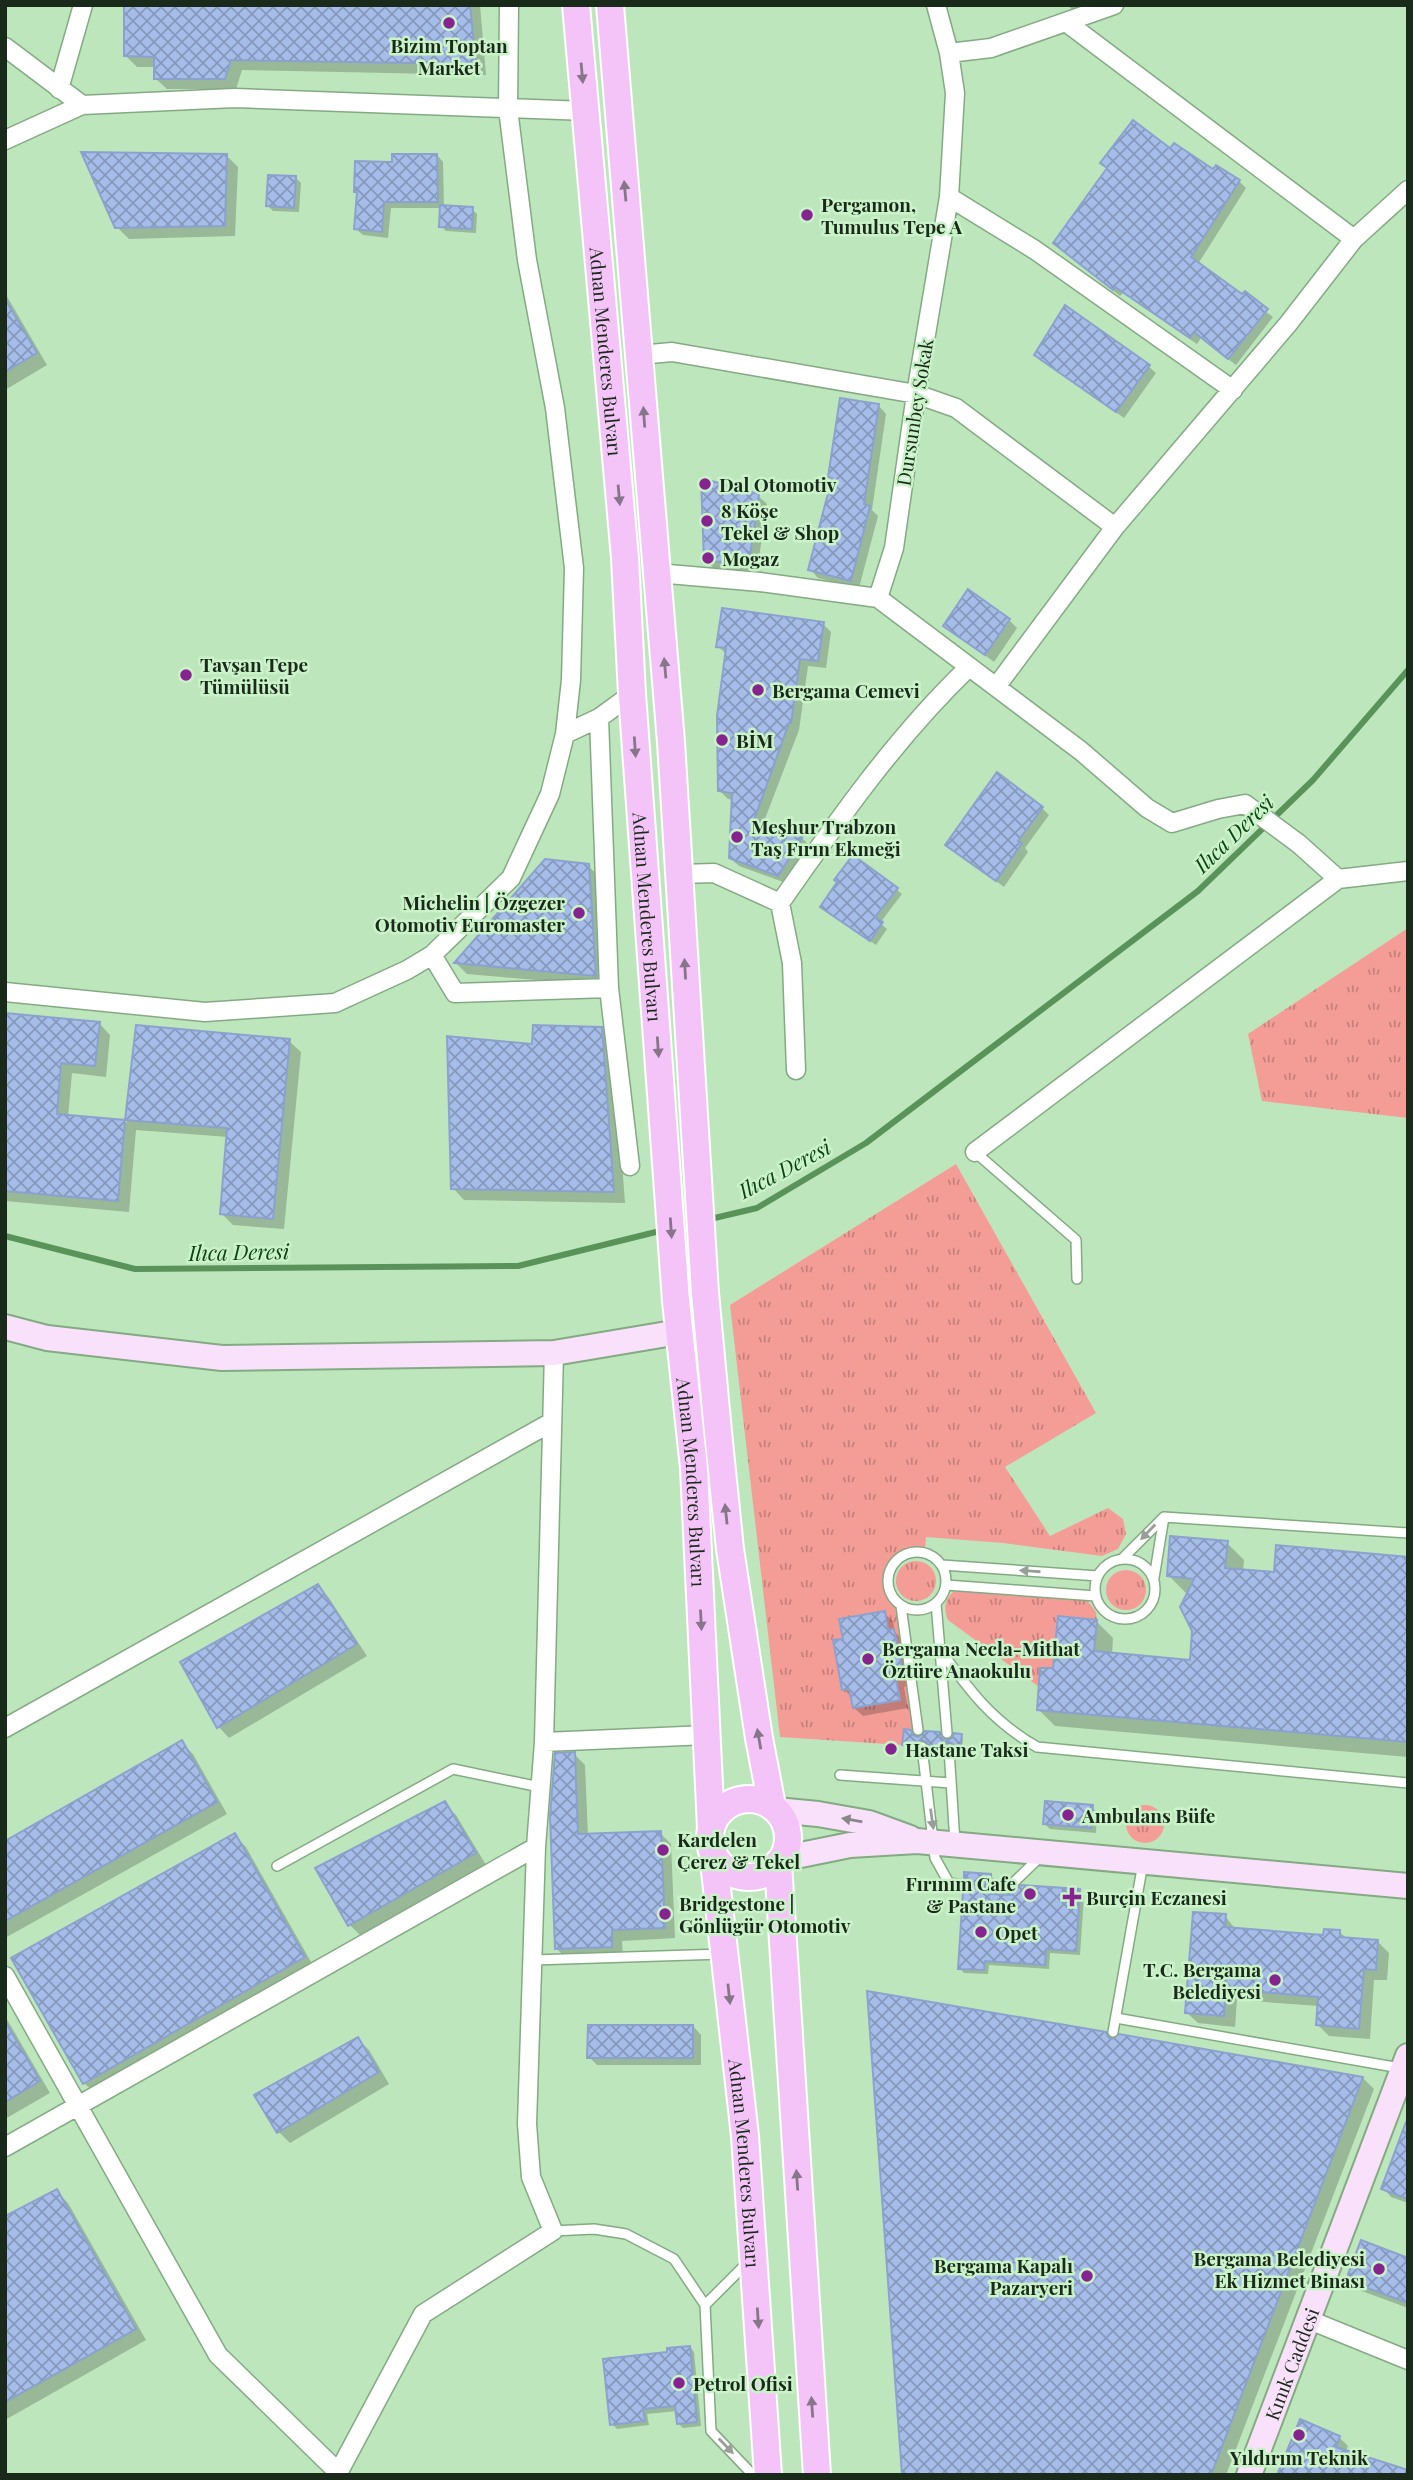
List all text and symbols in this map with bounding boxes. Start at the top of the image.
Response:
marker: Bizim Toptan Market [441,15,457,31]
place label: Bizim Toptan Market [390,32,508,80]
one-way arrow [577,62,588,84]
one-way arrow [619,179,630,201]
place label: Pergamon, Tumulus Tepe A [821,191,962,239]
marker: Pergamon, Tumulus Tepe A [799,207,815,223]
street label: Adnan Menderes Bulvarı [584,245,629,458]
street label: Dursunbey Sokak [890,336,939,487]
one-way arrow [638,406,649,428]
place label: Dal Otomotiv [719,471,837,497]
marker: Dal Otomotiv [697,476,713,492]
one-way arrow [614,484,625,506]
place label: 8 Köşe Tekel & Shop [721,497,839,545]
marker: 8 Köşe Tekel & Shop [699,513,715,529]
place label: Mogaz [722,545,779,571]
marker: Mogaz [700,550,716,566]
place label: Tavşan Tepe Tümülüsü [200,651,308,699]
one-way arrow [659,657,670,679]
marker: Tavşan Tepe Tümülüsü [178,667,194,683]
place label: Bergama Cemevi [772,677,920,703]
marker: Bergama Cemevi [750,682,766,698]
place label: BİM [736,727,773,753]
marker: BİM [714,732,730,748]
one-way arrow [630,736,641,758]
water label: Ilıca Deresi [1186,788,1279,879]
street label: Adnan Menderes Bulvarı [628,811,669,1023]
place label: Meşhur Trabzon Taş Fırın Ekmeği [751,813,901,861]
marker: Meşhur Trabzon Taş Fırın Ekmeği [729,829,745,845]
place label: Michelin | Özgezer Otomotiv Euromaster [375,889,565,937]
marker: Michelin | Özgezer Otomotiv Euromaster [571,905,587,921]
one-way arrow [680,957,691,979]
one-way arrow [653,1036,664,1058]
water label: Ilıca Deresi [732,1132,836,1204]
one-way arrow [666,1218,677,1240]
water label: Ilıca Deresi [187,1236,290,1266]
street label: Adnan Menderes Bulvarı [671,1375,713,1588]
one-way arrow [721,1503,732,1525]
one-way arrow [1140,1524,1157,1541]
one-way arrow [1019,1566,1041,1577]
one-way arrow [696,1609,707,1631]
place label: Bergama Necla-Mithat Öztüre Anaokulu [882,1635,1080,1683]
marker: Bergama Necla-Mithat Öztüre Anaokulu [860,1651,876,1667]
one-way arrow [753,1728,764,1750]
place label: Hastane Taksi [905,1736,1028,1762]
marker: Hastane Taksi [883,1741,899,1757]
place label: Ambulans Büfe [1081,1802,1215,1828]
marker: Ambulans Büfe [1060,1807,1076,1823]
one-way arrow [926,1808,937,1830]
one-way arrow [841,1814,863,1825]
place label: Kardelen Çerez & Tekel [677,1826,800,1874]
marker: Kardelen Çerez & Tekel [655,1842,671,1858]
place label: Fırınım Cafe & Pastane [905,1870,1016,1918]
place label: Burçin Eczanesi [1086,1884,1227,1910]
marker: Fırınım Cafe & Pastane [1022,1886,1038,1902]
marker: Burçin Eczanesi [1064,1889,1080,1905]
place label: Bridgestone | Gönlügür Otomotiv [679,1890,851,1938]
marker: Bridgestone | Gönlügür Otomotiv [657,1906,673,1922]
place label: Opet [995,1919,1038,1945]
marker: Opet [973,1924,989,1940]
place label: T.C. Bergama Belediyesi [1143,1956,1261,2004]
marker: T.C. Bergama Belediyesi [1267,1972,1283,1988]
one-way arrow [724,1983,735,2005]
street label: Adnan Menderes Bulvarı [723,2056,767,2269]
one-way arrow [792,2168,803,2190]
place label: Bergama Belediyesi Ek Hizmet Binası [1194,2245,1365,2293]
place label: Bergama Kapalı Pazaryeri [934,2252,1073,2300]
marker: Bergama Belediyesi Ek Hizmet Binası [1371,2261,1387,2277]
marker: Bergama Kapalı Pazaryeri [1079,2268,1095,2284]
street label: Kınık Caddesi [1258,2303,1325,2424]
one-way arrow [752,2307,763,2329]
place label: Petrol Ofisi [693,2370,793,2396]
marker: Petrol Ofisi [671,2375,687,2391]
one-way arrow [806,2395,817,2417]
marker: Yıldırım Teknik [1291,2427,1307,2443]
one-way arrow [717,2437,733,2454]
place label: Yıldırım Teknik [1229,2444,1369,2470]

